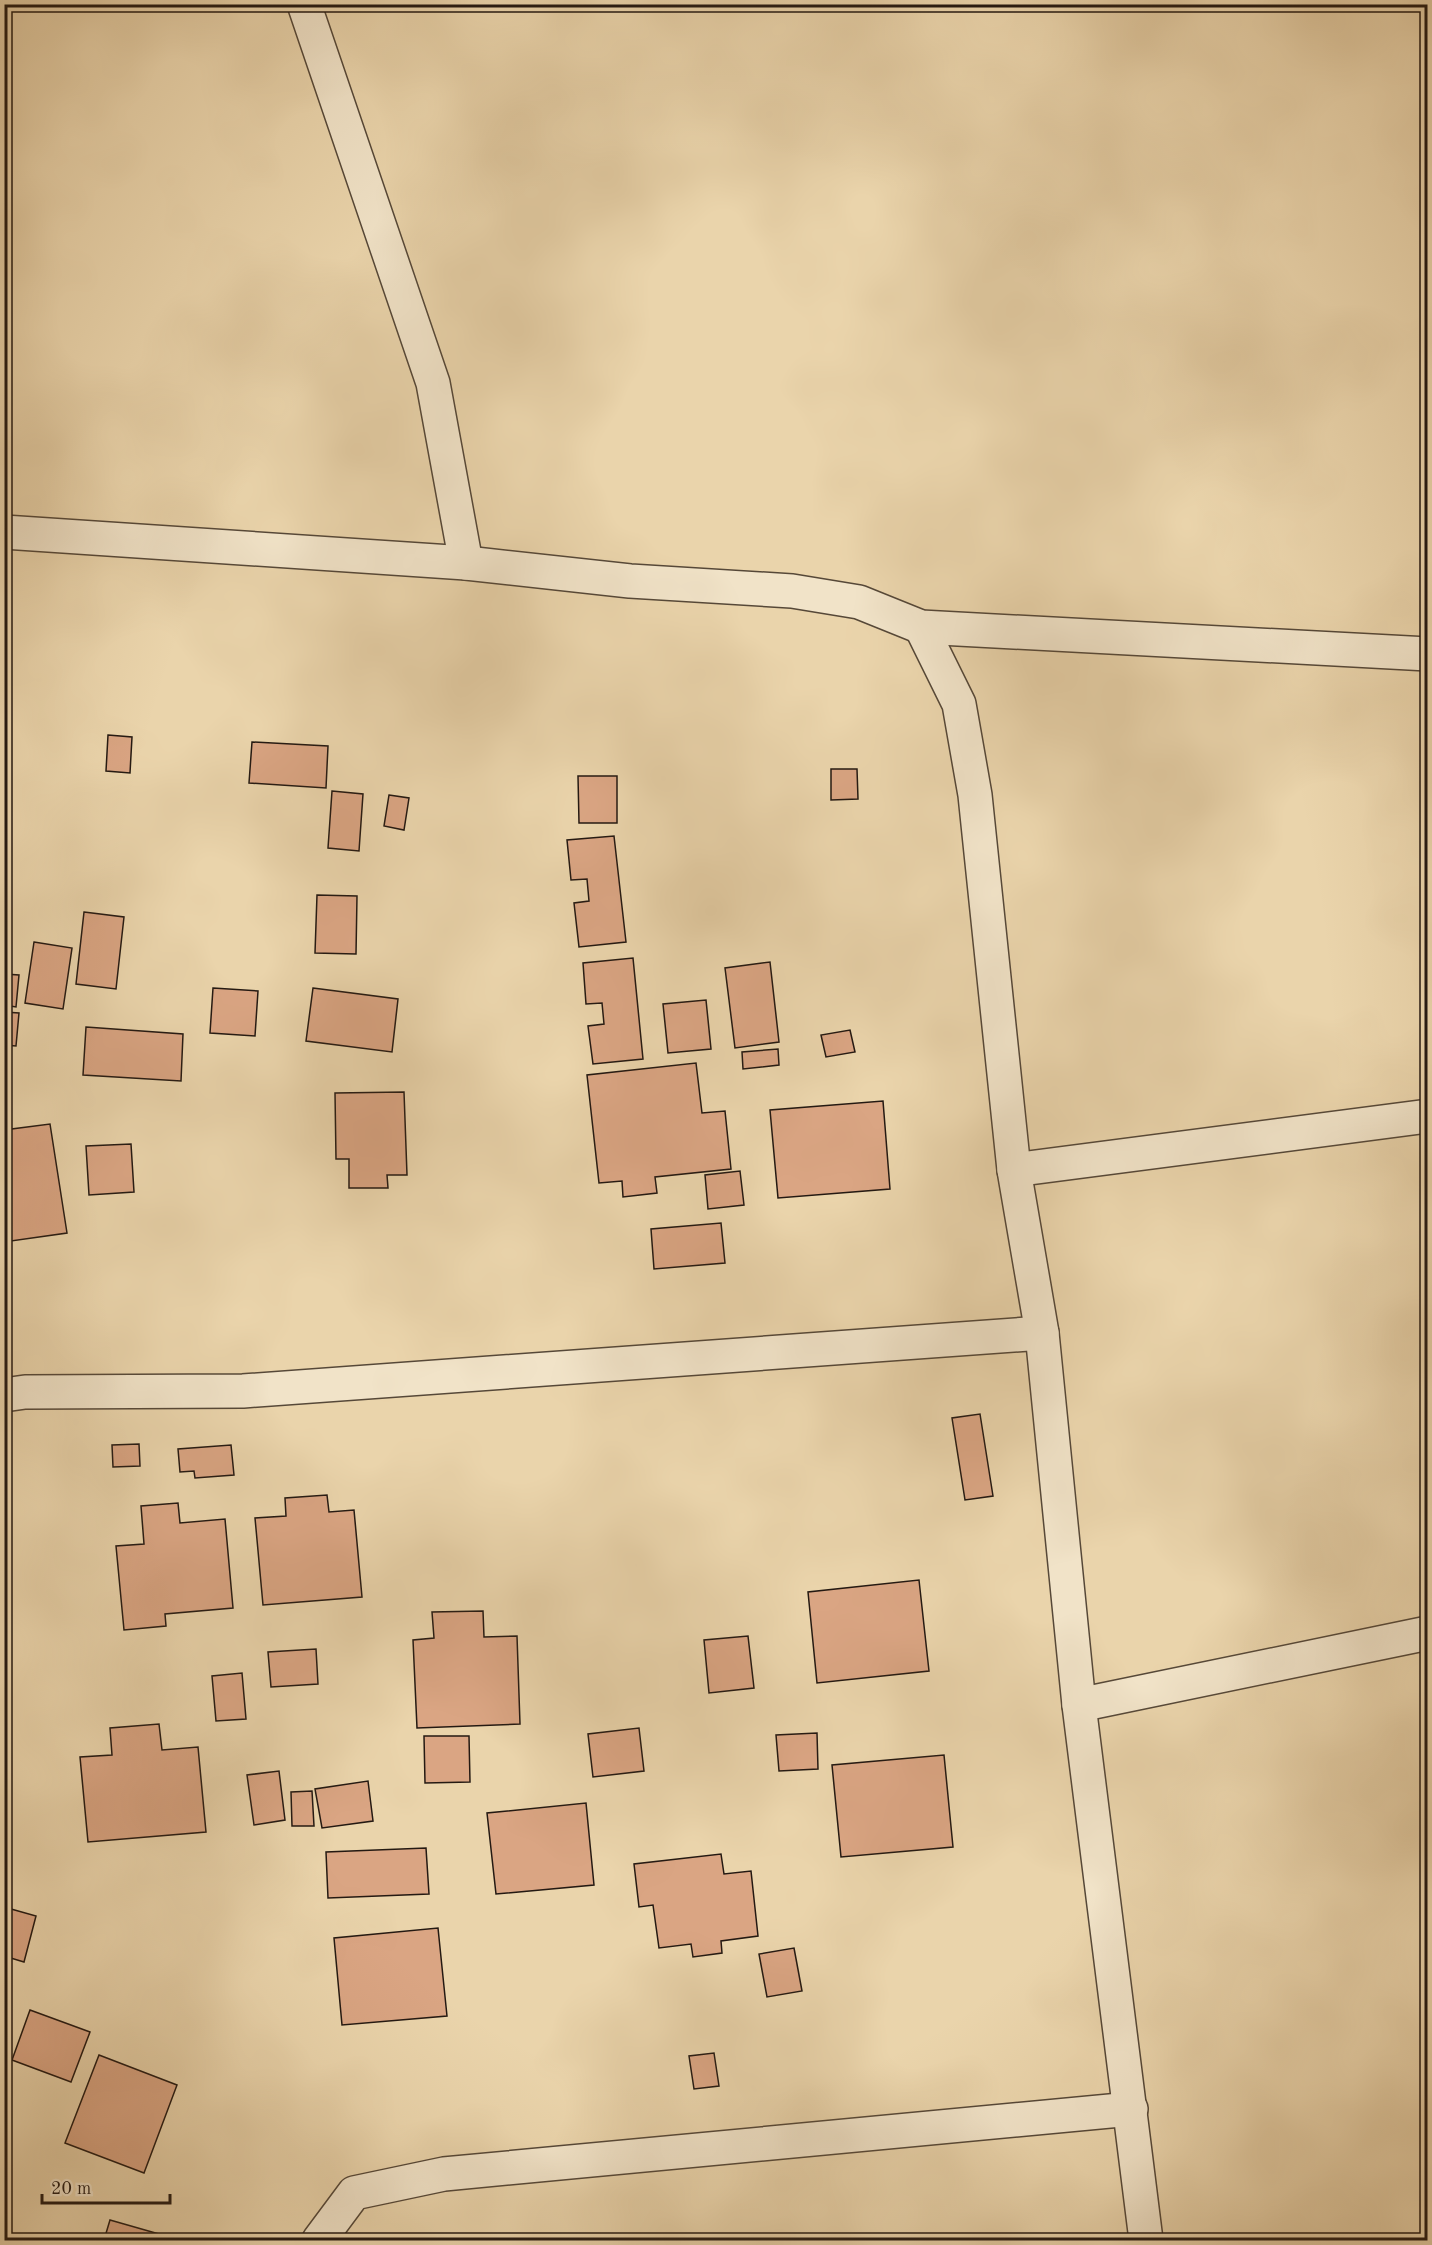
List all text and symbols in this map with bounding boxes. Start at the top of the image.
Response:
scale bar [42,2167,170,2205]
text: 20 m [51,2180,91,2198]

